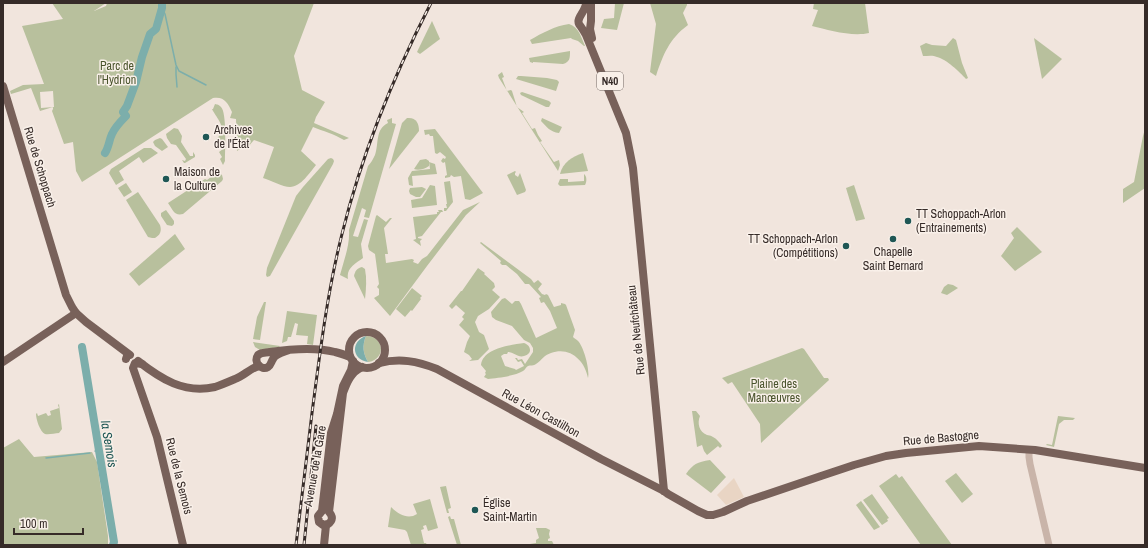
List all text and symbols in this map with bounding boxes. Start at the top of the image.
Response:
park label: Parc de l'Hydrion [98,58,136,88]
road number: N40 [597,72,623,90]
place label: Archives de l'État [213,122,252,152]
street label: Rue de Schoppach [20,125,60,209]
marker: Archives de l'État [201,132,211,142]
place label: Maison de la Culture [174,164,220,194]
marker: Maison de la Culture [161,174,171,184]
place label: TT Schoppach-Arlon (Entrainements) [916,206,1006,236]
marker: TT Schoppach-Arlon (Entrainements) [903,216,913,226]
place label: TT Schoppach-Arlon (Compétitions) [748,231,838,261]
marker: Chapelle Saint Bernard [888,234,898,244]
marker: TT Schoppach-Arlon (Compétitions) [841,241,851,251]
place label: Chapelle Saint Bernard [863,244,923,274]
street label: Rue de Neufchâteau [623,284,649,376]
park label: Plaine des Manœuvres [748,376,800,406]
street label: Rue Léon Castilhon [499,385,583,441]
water label: la Semois [97,419,121,469]
street label: Avenue de la Gare [300,424,330,509]
street label: Rue de Bastogne [902,427,980,449]
street label: Rue de la Semois [162,436,196,516]
place label: Église Saint-Martin [483,495,537,525]
marker: Église Saint-Martin [470,505,480,515]
scale bar [14,510,83,536]
text: 100 m [20,516,47,532]

